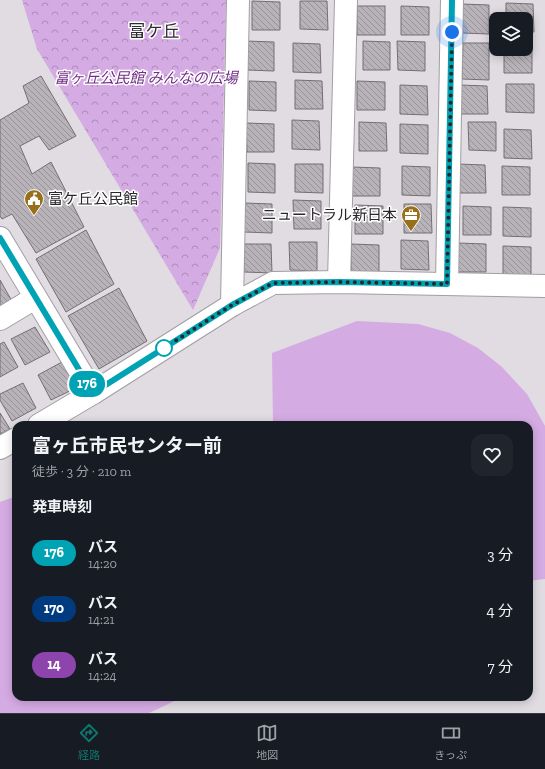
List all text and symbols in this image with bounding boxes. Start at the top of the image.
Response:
map controls [489,12,533,56]
button: layers [489,12,533,56]
district label: 富ケ丘 [129,21,180,41]
your location [442,22,462,42]
park label: 富ヶ丘公民館 みんなの広場 [54,69,240,87]
public building icon: 富ケ丘公民館 [23,188,45,216]
place label: 富ケ丘公民館 [48,190,138,208]
office icon: ニュートラル新日本 [400,204,422,232]
place label: ニュートラル新日本 [262,206,397,224]
unlabelled marker [155,339,173,357]
line badge: 176 [64,371,110,397]
text: 176 [77,375,97,392]
text: 富ヶ丘市民センター前 [32,434,222,457]
button: heart [471,434,513,476]
text: 徒歩 · 3 分 · 210 m [32,464,131,479]
text: 発車時刻 [32,498,92,516]
text: バス [88,538,118,556]
text: 176 [44,544,64,561]
text: 3 分 [487,546,513,564]
text: 14:20 [88,556,117,571]
text: バス [88,594,118,612]
text: 170 [44,600,64,617]
text: 4 分 [487,602,513,620]
text: 14:21 [88,612,115,627]
text: バス [88,650,118,668]
text: 14 [47,656,61,673]
text: 7 分 [488,658,513,676]
text: 14:24 [88,668,117,683]
tab: 経路 [78,722,100,762]
tab: 地図 [256,722,278,762]
tab: きっぷ [434,722,467,762]

